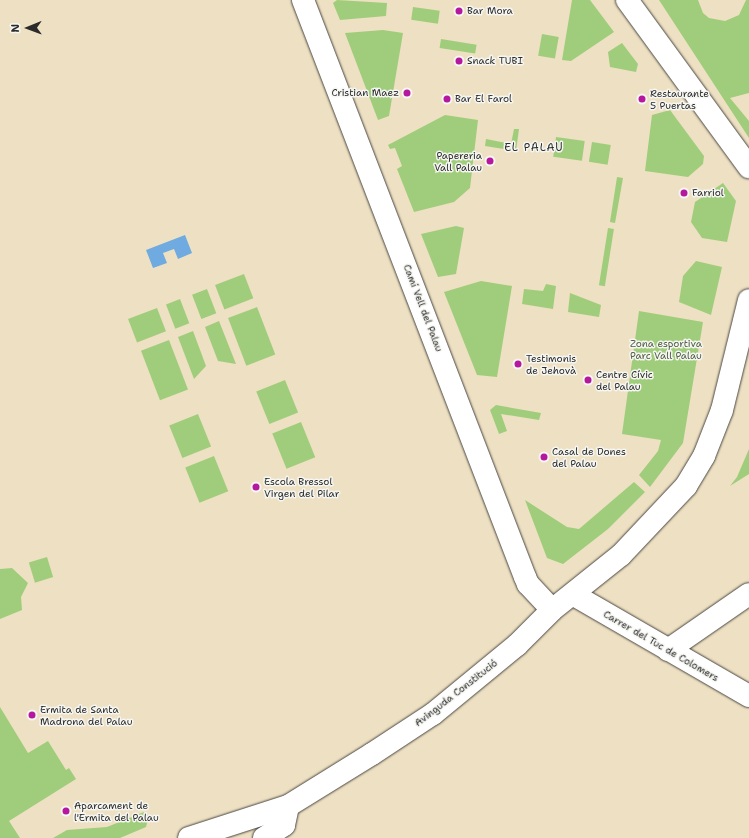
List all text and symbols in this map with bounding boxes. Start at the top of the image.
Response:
place label: Bar Mora [467,5,513,17]
marker: Bar Mora [454,6,464,16]
north arrow [8,8,48,48]
text: N [8,24,23,33]
place label: Snack TUBI [467,55,523,67]
marker: Snack TUBI [454,56,464,66]
place label: Cristian Maez [332,87,399,99]
place label: Restaurante 5 Puertas [650,87,709,110]
marker: Cristian Maez [402,88,412,98]
place label: Bar El Farol [455,93,512,105]
marker: Bar El Farol [442,94,452,104]
marker: Restaurante 5 Puertas [637,94,647,104]
district label: EL PALAU [504,141,564,155]
place label: Papereria Vall Palau [434,149,482,172]
marker: Papereria Vall Palau [485,156,495,166]
place label: Farriol [692,187,724,199]
marker: Farriol [679,188,689,198]
street label: Camí Vell del Palau [401,263,445,353]
park label: Zona esportiva Parc Vall Palau [630,337,702,360]
place label: Testimonis de Jehovà [526,352,576,376]
marker: Testimonis de Jehovà [513,359,523,369]
place label: Centre Cívic del Palau [596,368,653,392]
marker: Centre Cívic del Palau [583,375,593,385]
place label: Casal de Dones del Palau [552,445,626,468]
marker: Casal de Dones del Palau [539,452,549,462]
place label: Escola Bressol Virgen del Pilar [264,475,339,498]
marker: Escola Bressol Virgen del Pilar [251,482,261,492]
street label: Carrer del Tuc de Colomers [601,608,721,684]
street label: Avinguda Constitució [412,657,500,729]
place label: Ermita de Santa Madrona del Palau [40,703,132,726]
marker: Ermita de Santa Madrona del Palau [27,710,37,720]
place label: Aparcament de l'Ermita del Palau [74,799,159,822]
marker: Aparcament de l'Ermita del Palau [61,806,71,816]

